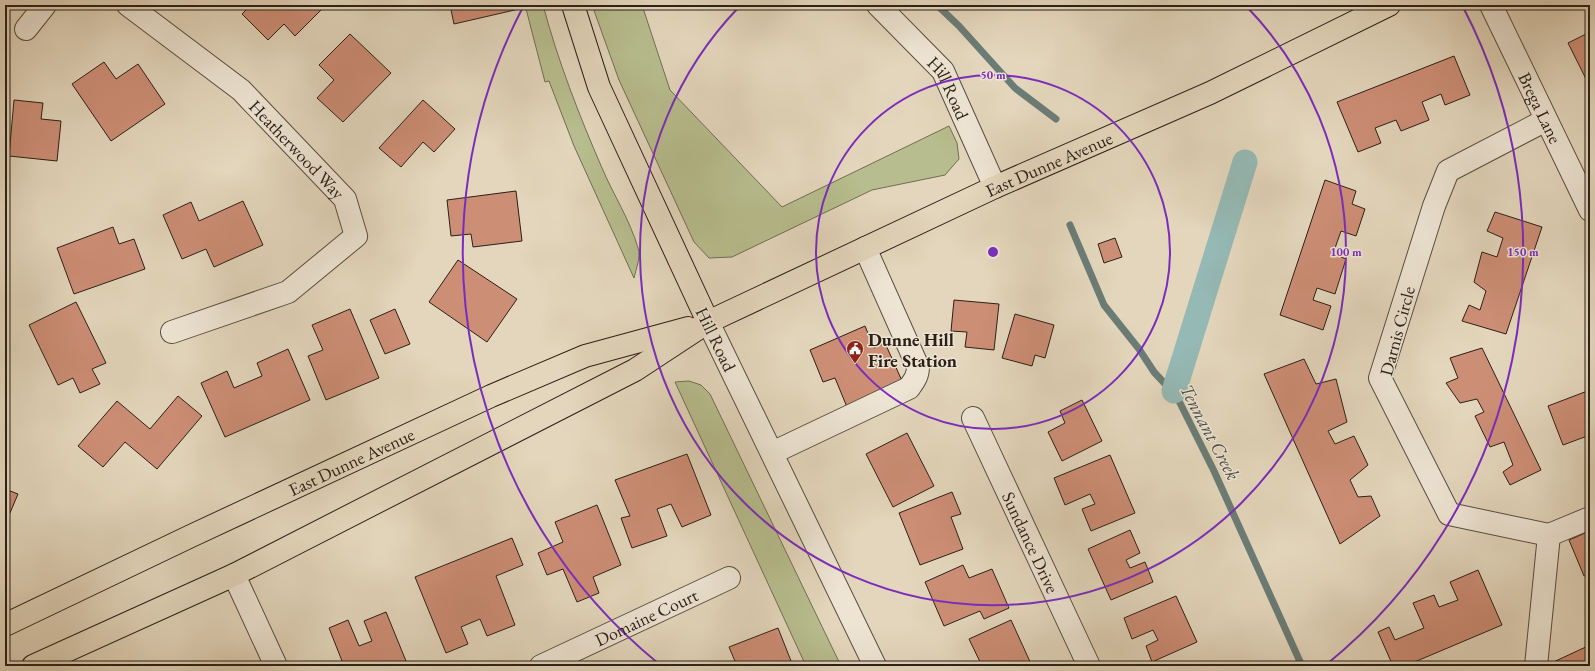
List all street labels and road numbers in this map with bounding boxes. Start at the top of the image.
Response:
street label: Hill Road [923,51,975,124]
street label: Brega Lane [1514,68,1568,147]
street label: Heatherwood Way [245,94,350,204]
street label: East Dunne Avenue [981,126,1116,202]
street label: Darnis Circle [1374,284,1420,378]
street label: Hill Road [691,303,742,376]
street label: East Dunne Avenue [285,422,418,501]
street label: Sundance Drive [997,488,1065,596]
street label: Domaine Court [591,583,702,651]

